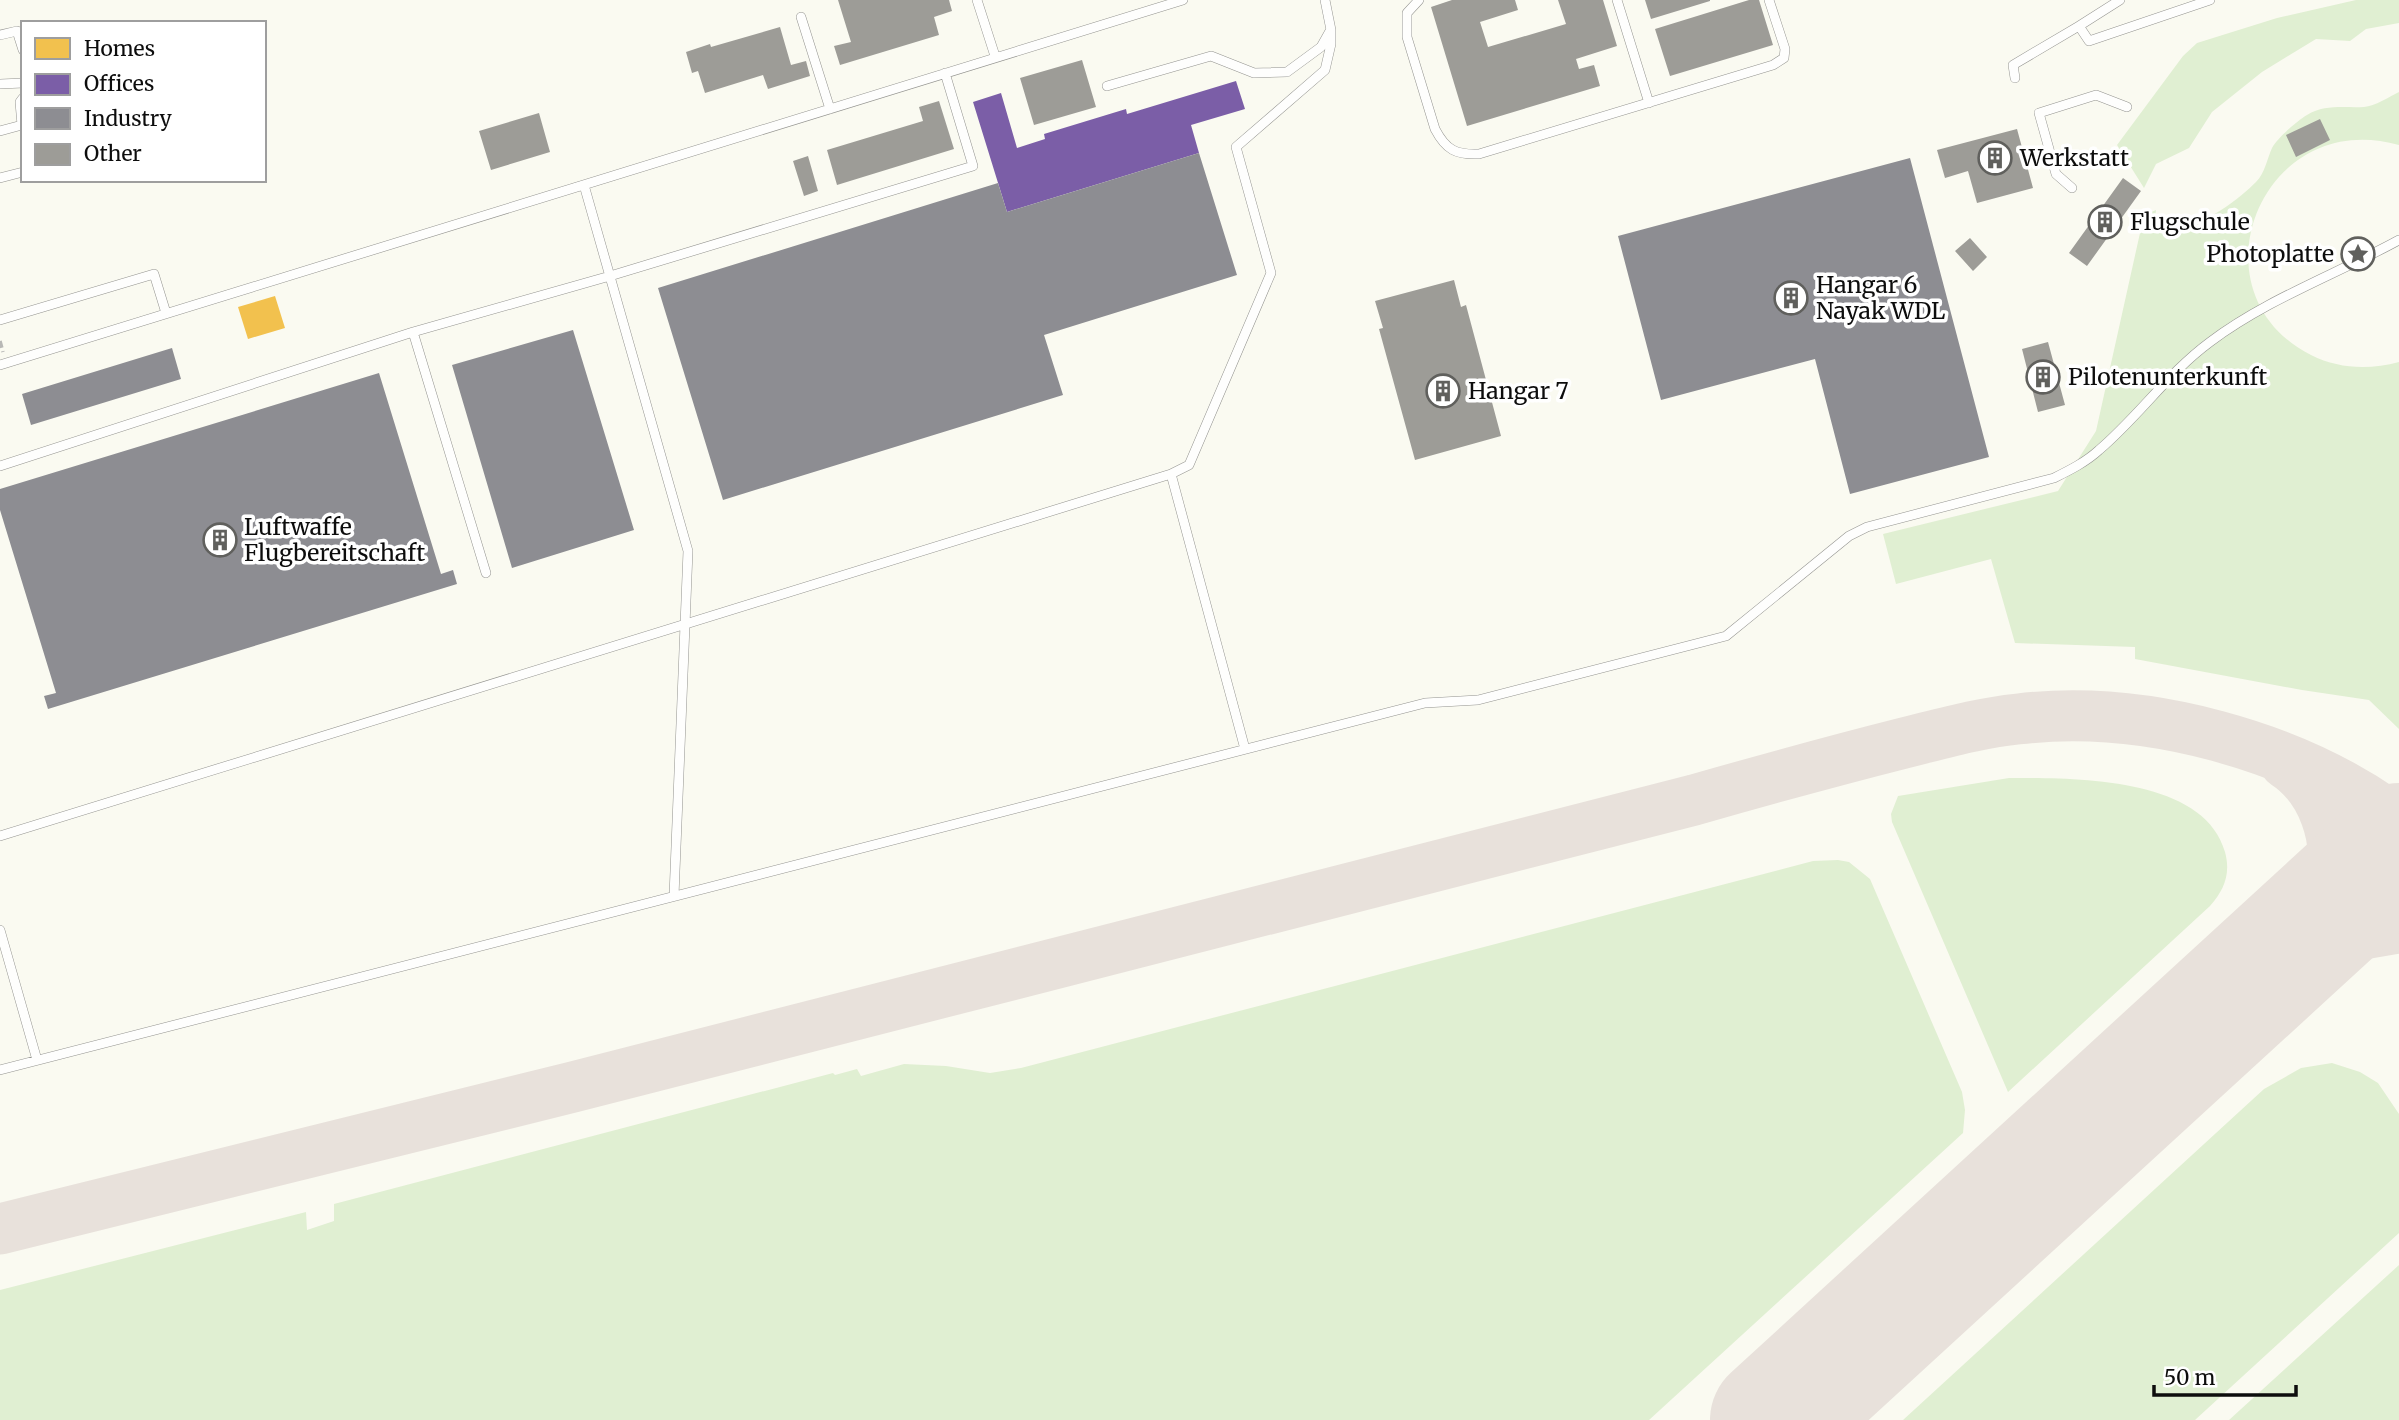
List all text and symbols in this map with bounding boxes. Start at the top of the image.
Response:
legend [21,21,266,182]
text: Homes [84,35,155,62]
text: Offices [84,70,154,97]
text: Industry [84,105,173,132]
building icon: Werkstatt [1976,139,2014,177]
text: Other [84,140,142,167]
place label: Werkstatt [2019,143,2129,172]
building icon: Flugschule [2086,203,2124,241]
place label: Flugschule [2130,207,2250,236]
place icon: Photoplatte [2339,235,2377,273]
place label: Photoplatte [2206,239,2334,268]
place label: Hangar 6 Nayak WDL [1816,270,1945,325]
building icon: Hangar 6 Nayak WDL [1772,279,1810,317]
building icon: Pilotenunterkunft [2024,358,2062,396]
place label: Pilotenunterkunft [2068,362,2267,391]
building icon: Hangar 7 [1424,372,1462,410]
place label: Hangar 7 [1468,376,1569,405]
place label: Luftwaffe Flugbereitschaft [244,512,425,567]
building icon: Luftwaffe Flugbereitschaft [201,521,239,559]
scale bar [2154,1354,2296,1398]
text: 50 m [2164,1364,2215,1391]

